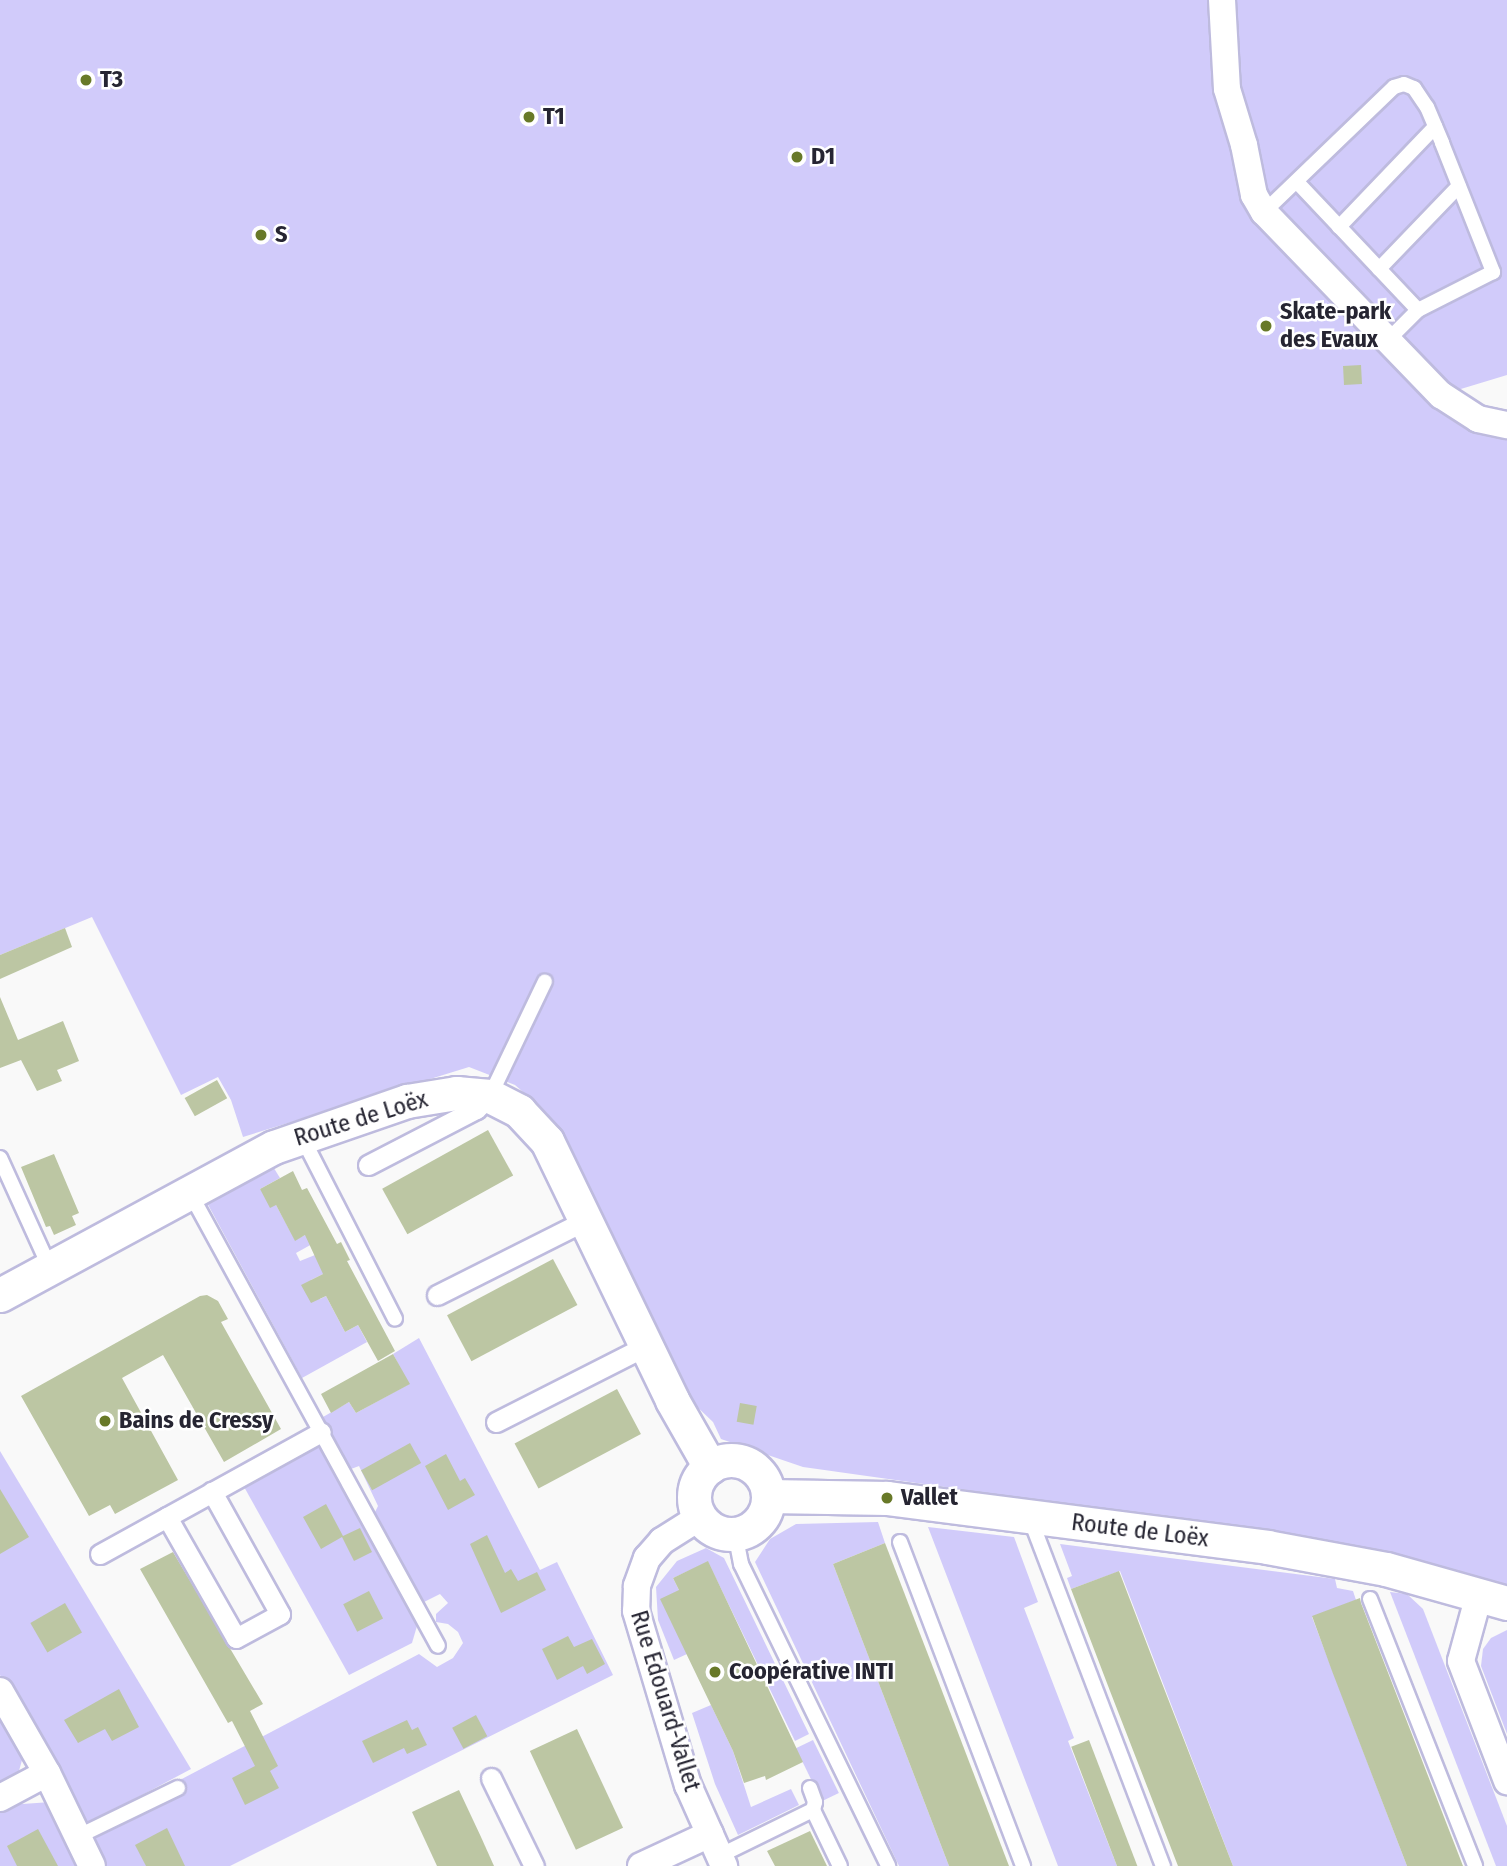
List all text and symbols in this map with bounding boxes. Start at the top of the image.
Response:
place label: T3 [100,66,123,94]
marker: T3 [78,72,94,88]
place label: T1 [543,103,565,131]
marker: T1 [521,109,537,125]
place label: D1 [811,143,835,171]
marker: D1 [789,149,805,165]
place label: S [275,221,287,249]
marker: S [253,227,269,243]
place label: Skate-park des Evaux [1280,298,1391,354]
marker: Skate-park des Evaux [1258,318,1274,334]
street label: Route de Loëx [291,1085,431,1153]
place label: Bains de Cressy [119,1407,273,1435]
marker: Bains de Cressy [97,1413,113,1429]
place label: Vallet [901,1484,958,1512]
marker: Vallet [879,1490,895,1506]
street label: Route de Loëx [1070,1508,1210,1554]
street label: Rue Edouard-Vallet [624,1607,706,1795]
place label: Coopérative INTI [729,1658,894,1686]
marker: Coopérative INTI [707,1664,723,1680]

